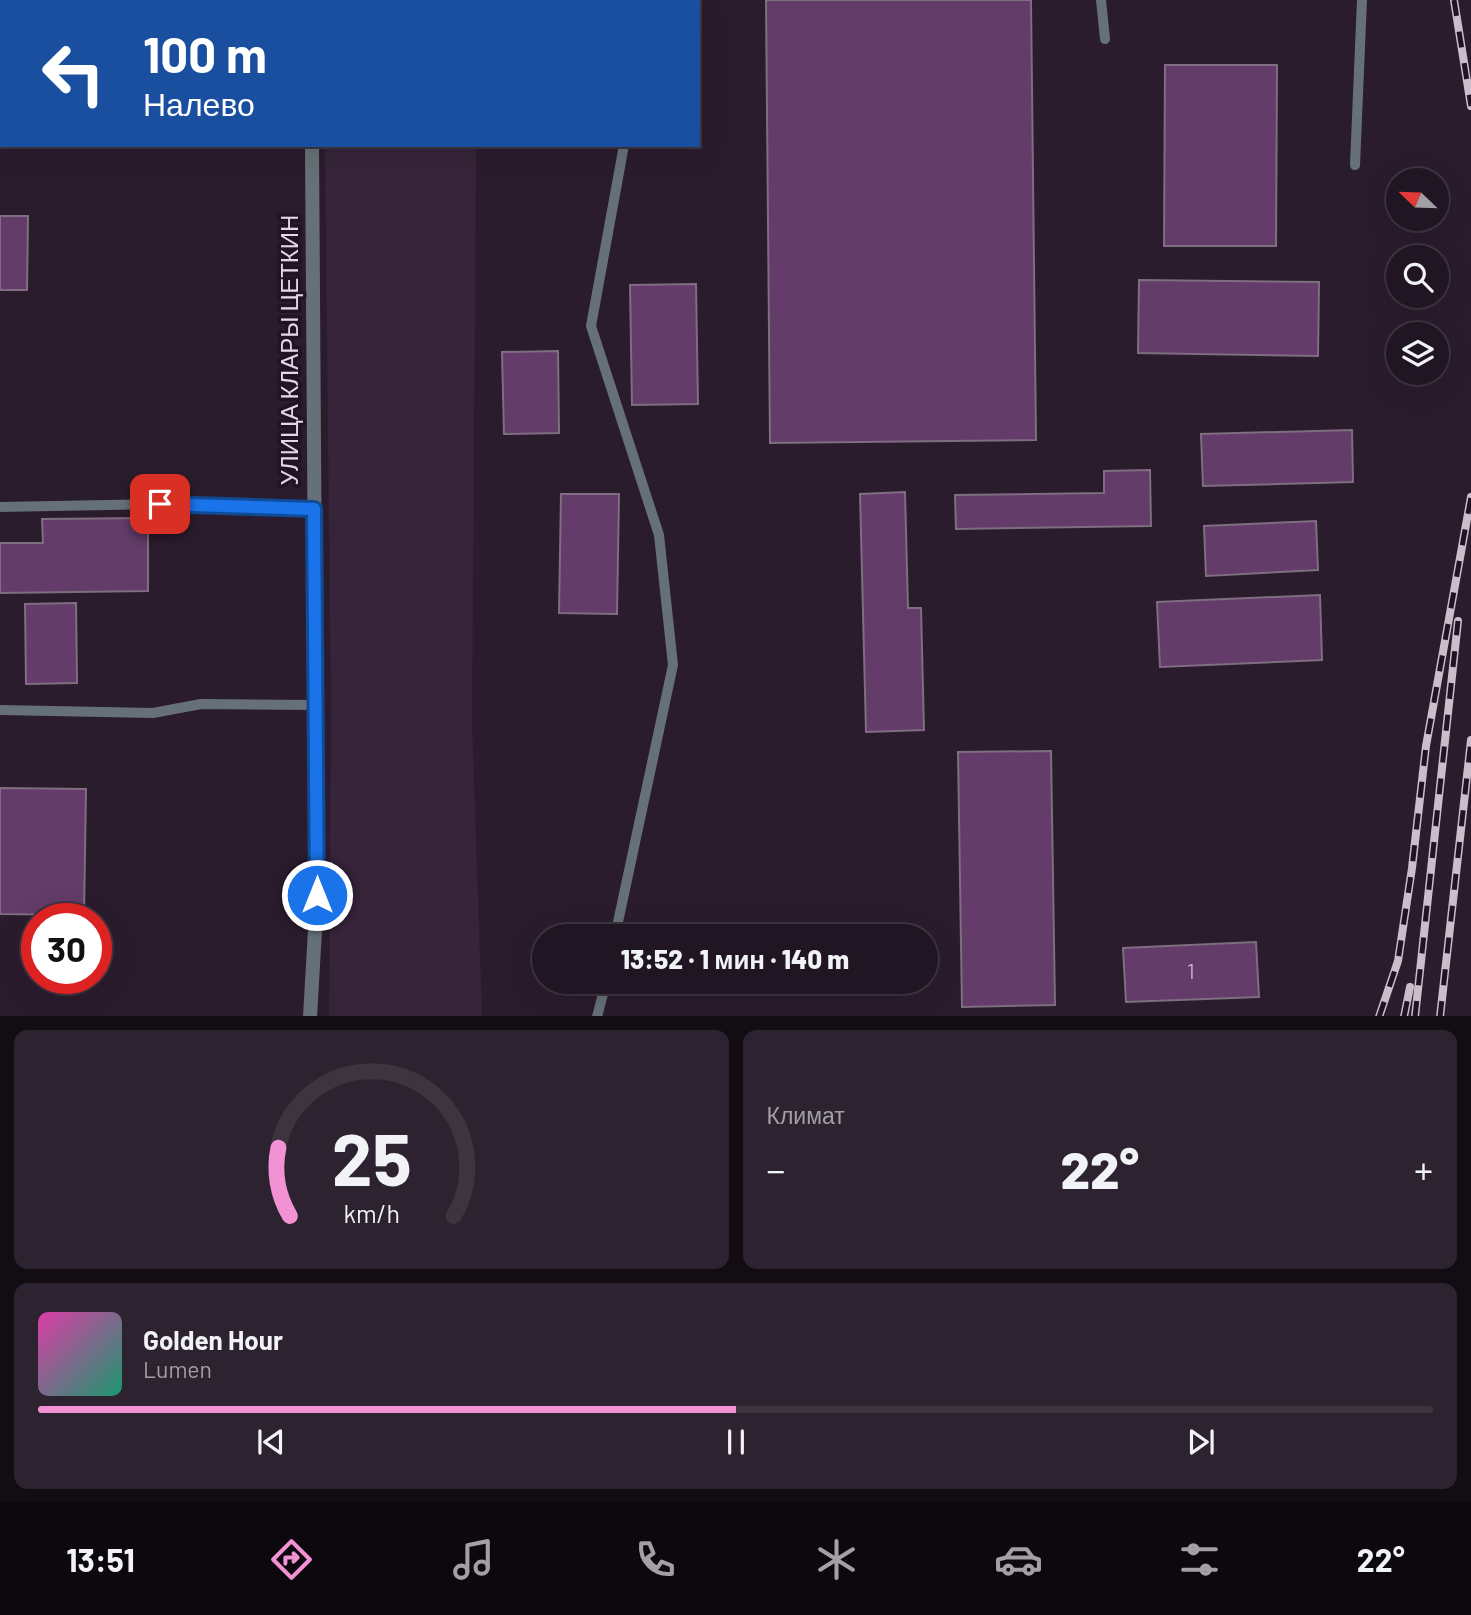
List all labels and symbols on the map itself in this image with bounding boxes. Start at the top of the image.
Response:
north arrow [1386,168,1449,231]
street label: УЛИЦА КЛАРЫ ЦЕТКИН [274,215,303,485]
pin [130,474,190,534]
position arrow [280,858,354,932]
speed limit sign: 30 [21,903,112,994]
house number: 1 [1187,958,1195,983]

